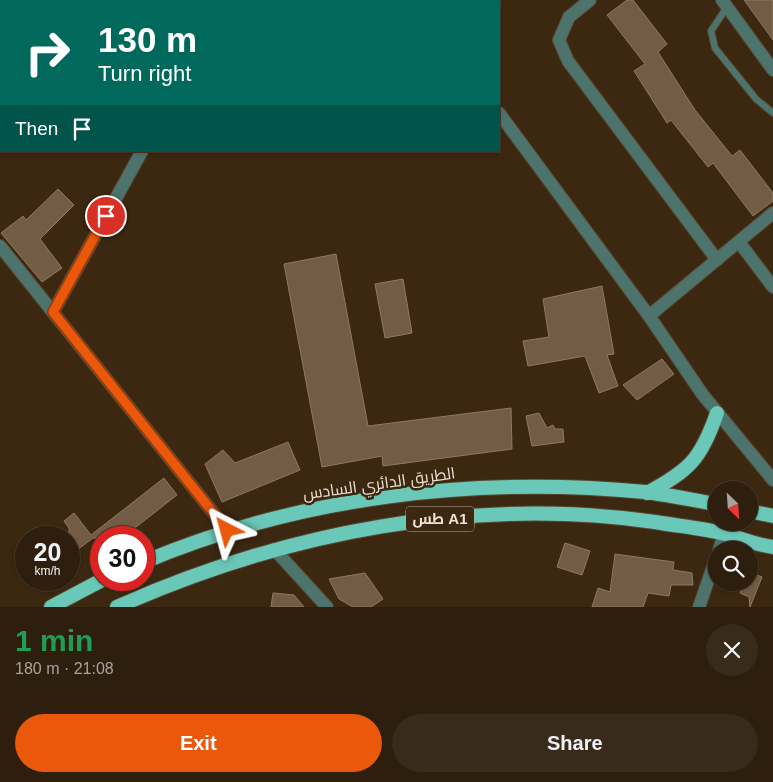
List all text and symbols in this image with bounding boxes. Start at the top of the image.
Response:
icon: right [15,20,80,85]
text: 130 m [98,20,197,59]
text: Turn right [98,61,191,86]
icon: arrive [68,115,96,143]
text: Then [15,118,58,139]
pin [85,195,127,237]
icon: arrive [92,202,120,230]
street label: الطريق الدائري السادس [302,464,457,508]
north arrow [708,481,758,531]
map controls [708,481,758,591]
position arrow [200,503,252,555]
road number: طس A1 [406,506,474,532]
speed limit sign: 30 [90,526,155,591]
text: 20 [34,538,61,566]
button: search [708,541,758,591]
text: km/h [34,564,61,578]
text: 1 min [15,624,93,657]
button: close [706,624,758,676]
text: 180 m · 21:08 [15,660,114,677]
button: Exit [15,714,382,772]
button: Share [392,714,758,772]

